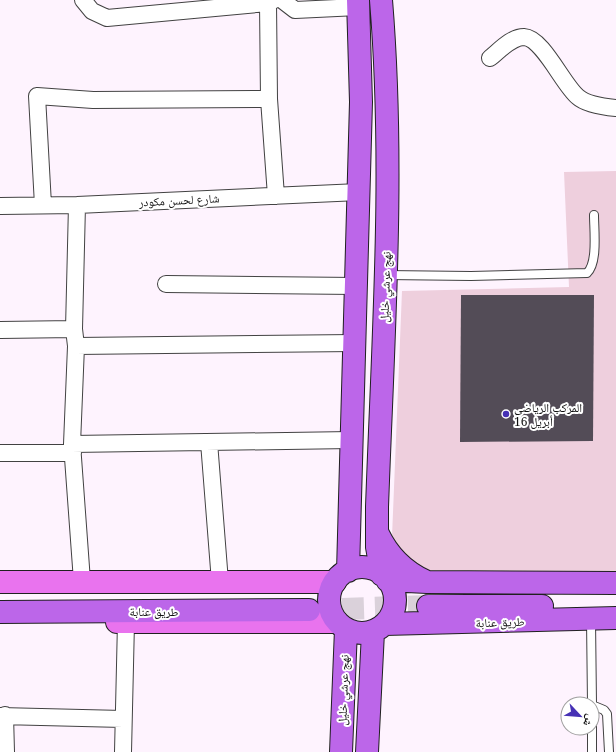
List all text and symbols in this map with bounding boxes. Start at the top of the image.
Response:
street label: شارع لحسن مكودر [137,189,220,211]
street label: نهج عرشي خليل [375,251,397,323]
place label: المركب الرياضي 16 أبريل [514,399,582,430]
marker: المركب الرياضي 16 أبريل [501,409,511,419]
street label: طريق عنابة [129,603,179,620]
street label: طريق عنابة [475,613,525,631]
street label: نهج عرشي خليل [333,654,355,726]
north arrow [560,696,600,736]
text: ش [579,712,599,729]

